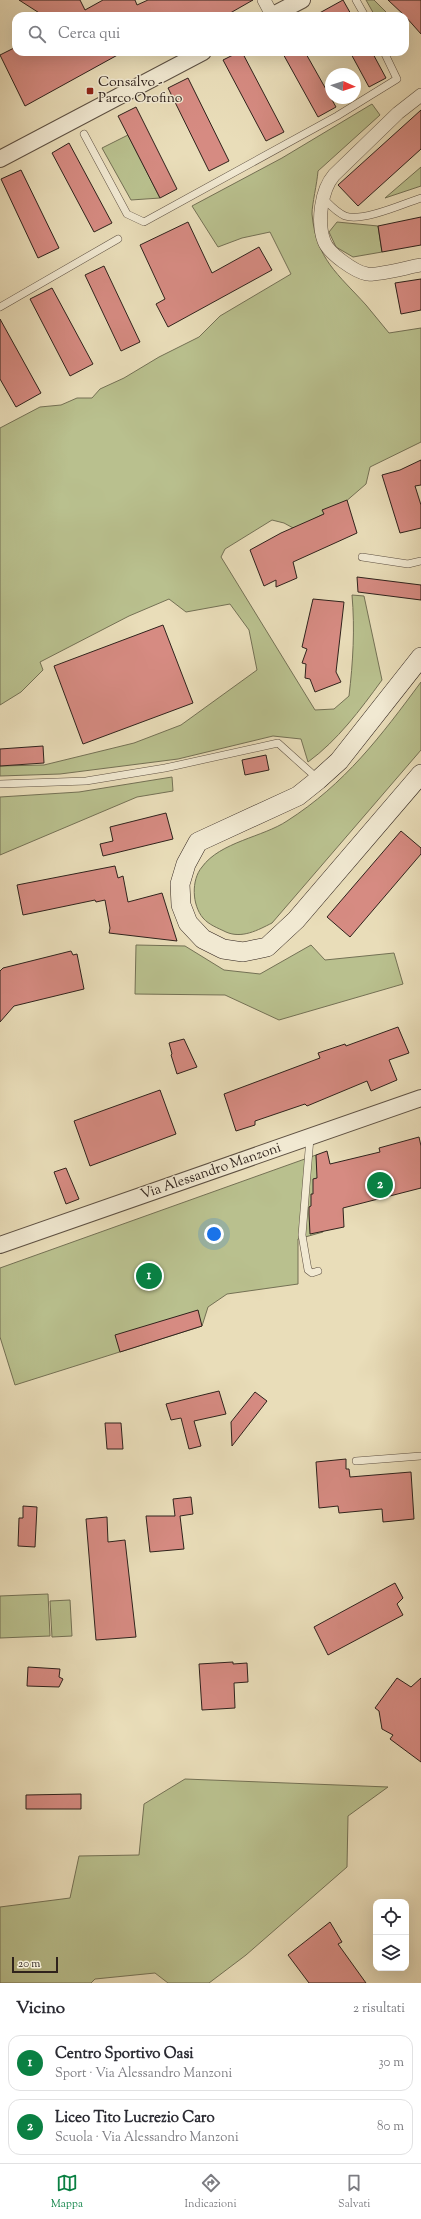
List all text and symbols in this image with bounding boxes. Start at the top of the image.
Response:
search box [12,12,409,56]
icon: search [26,23,48,45]
text: Cerca qui [58,24,120,45]
north arrow [325,68,361,104]
place label: Consalvo - Parco Orofino [98,73,183,109]
marker: Consalvo - Parco Orofino [85,86,95,96]
street label: Via Alessandro Manzoni [138,1139,284,1205]
pin: 2 [367,1170,393,1200]
your location [204,1224,224,1244]
pin: 1 [136,1261,162,1291]
map controls [373,1899,409,1971]
button: locate [373,1899,409,1935]
button: layers [373,1935,409,1971]
scale bar [12,1955,58,1974]
text: 20 m [18,1956,40,1972]
text: Vicino [16,1997,65,2021]
text: 2 risultati [353,2000,405,2018]
text: Centro Sportivo Oasi [55,2044,194,2065]
text: 1 [28,2054,32,2072]
text: 30 m [378,2054,404,2072]
text: Sport · Via Alessandro Manzoni [55,2065,232,2083]
text: Liceo Tito Lucrezio Caro [55,2108,215,2129]
text: 2 [27,2118,33,2136]
text: 80 m [377,2118,404,2136]
text: Scuola · Via Alessandro Manzoni [55,2129,239,2147]
tab: Mappa [51,2172,83,2212]
tab: Indicazioni [184,2172,237,2212]
tab: Salvati [338,2172,370,2212]

